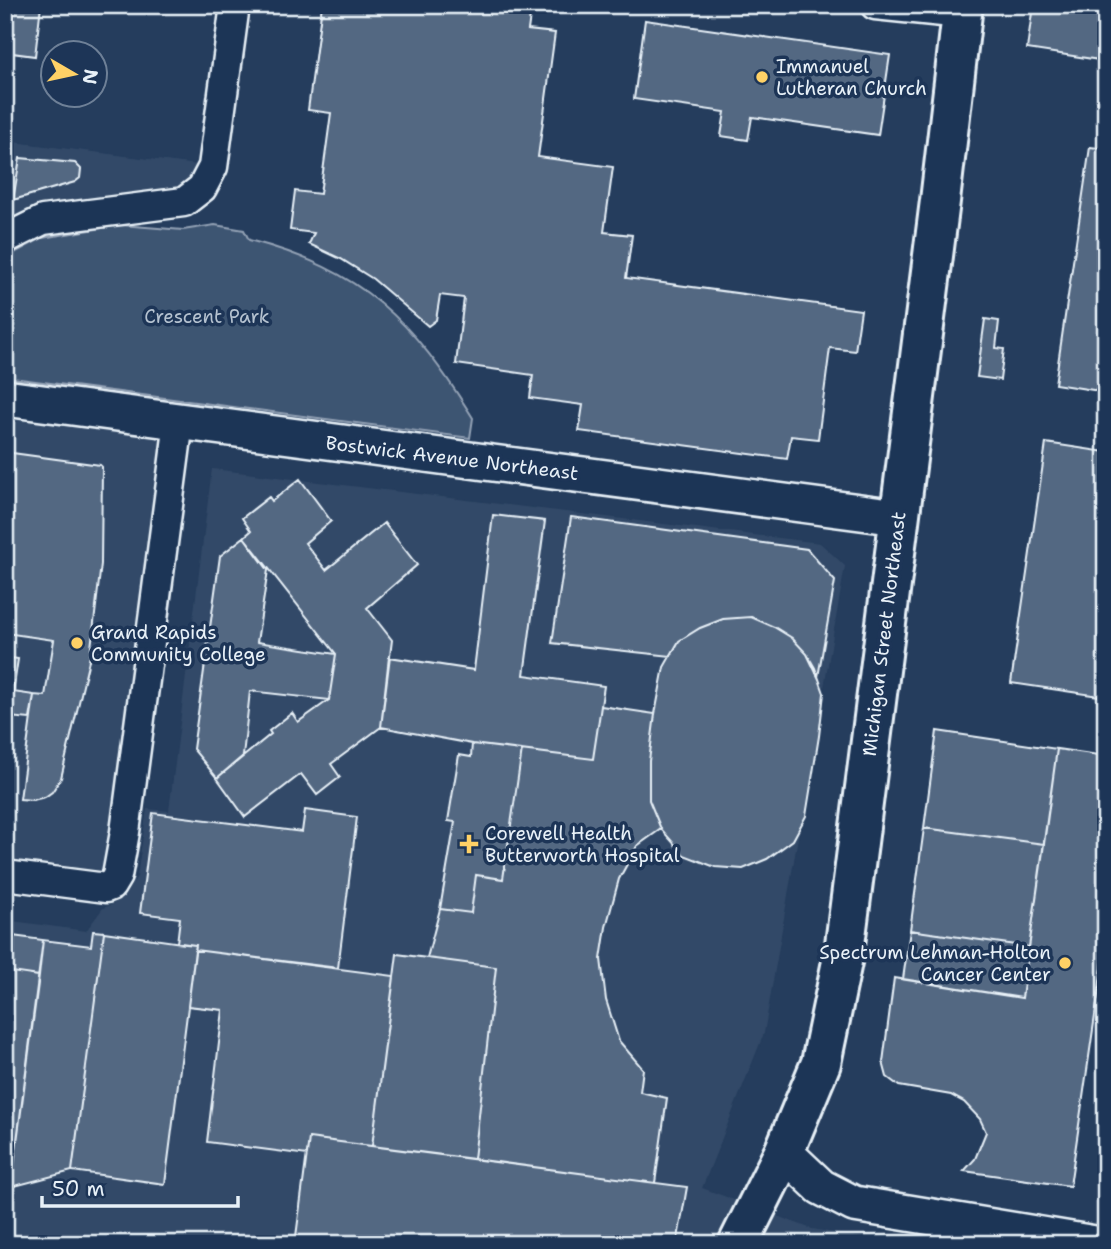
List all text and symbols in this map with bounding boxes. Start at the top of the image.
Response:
north arrow [38,38,108,108]
place label: Immanuel Lutheran Church [776,54,927,101]
text: N [77,67,104,86]
marker: Immanuel Lutheran Church [754,69,770,85]
park label: Crescent Park [144,304,270,329]
street label: Bostwick Avenue Northeast [324,430,580,486]
street label: Michigan Street Northeast [857,510,911,758]
place label: Grand Rapids Community College [91,620,266,667]
marker: Grand Rapids Community College [69,635,85,651]
place label: Corewell Health Butterworth Hospital [485,821,680,868]
marker: Corewell Health Butterworth Hospital [459,834,479,854]
place label: Spectrum Lehman-Holton Cancer Center [819,940,1051,987]
marker: Spectrum Lehman-Holton Cancer Center [1057,955,1073,971]
scale bar [42,1165,238,1209]
text: 50 m [52,1175,105,1203]

